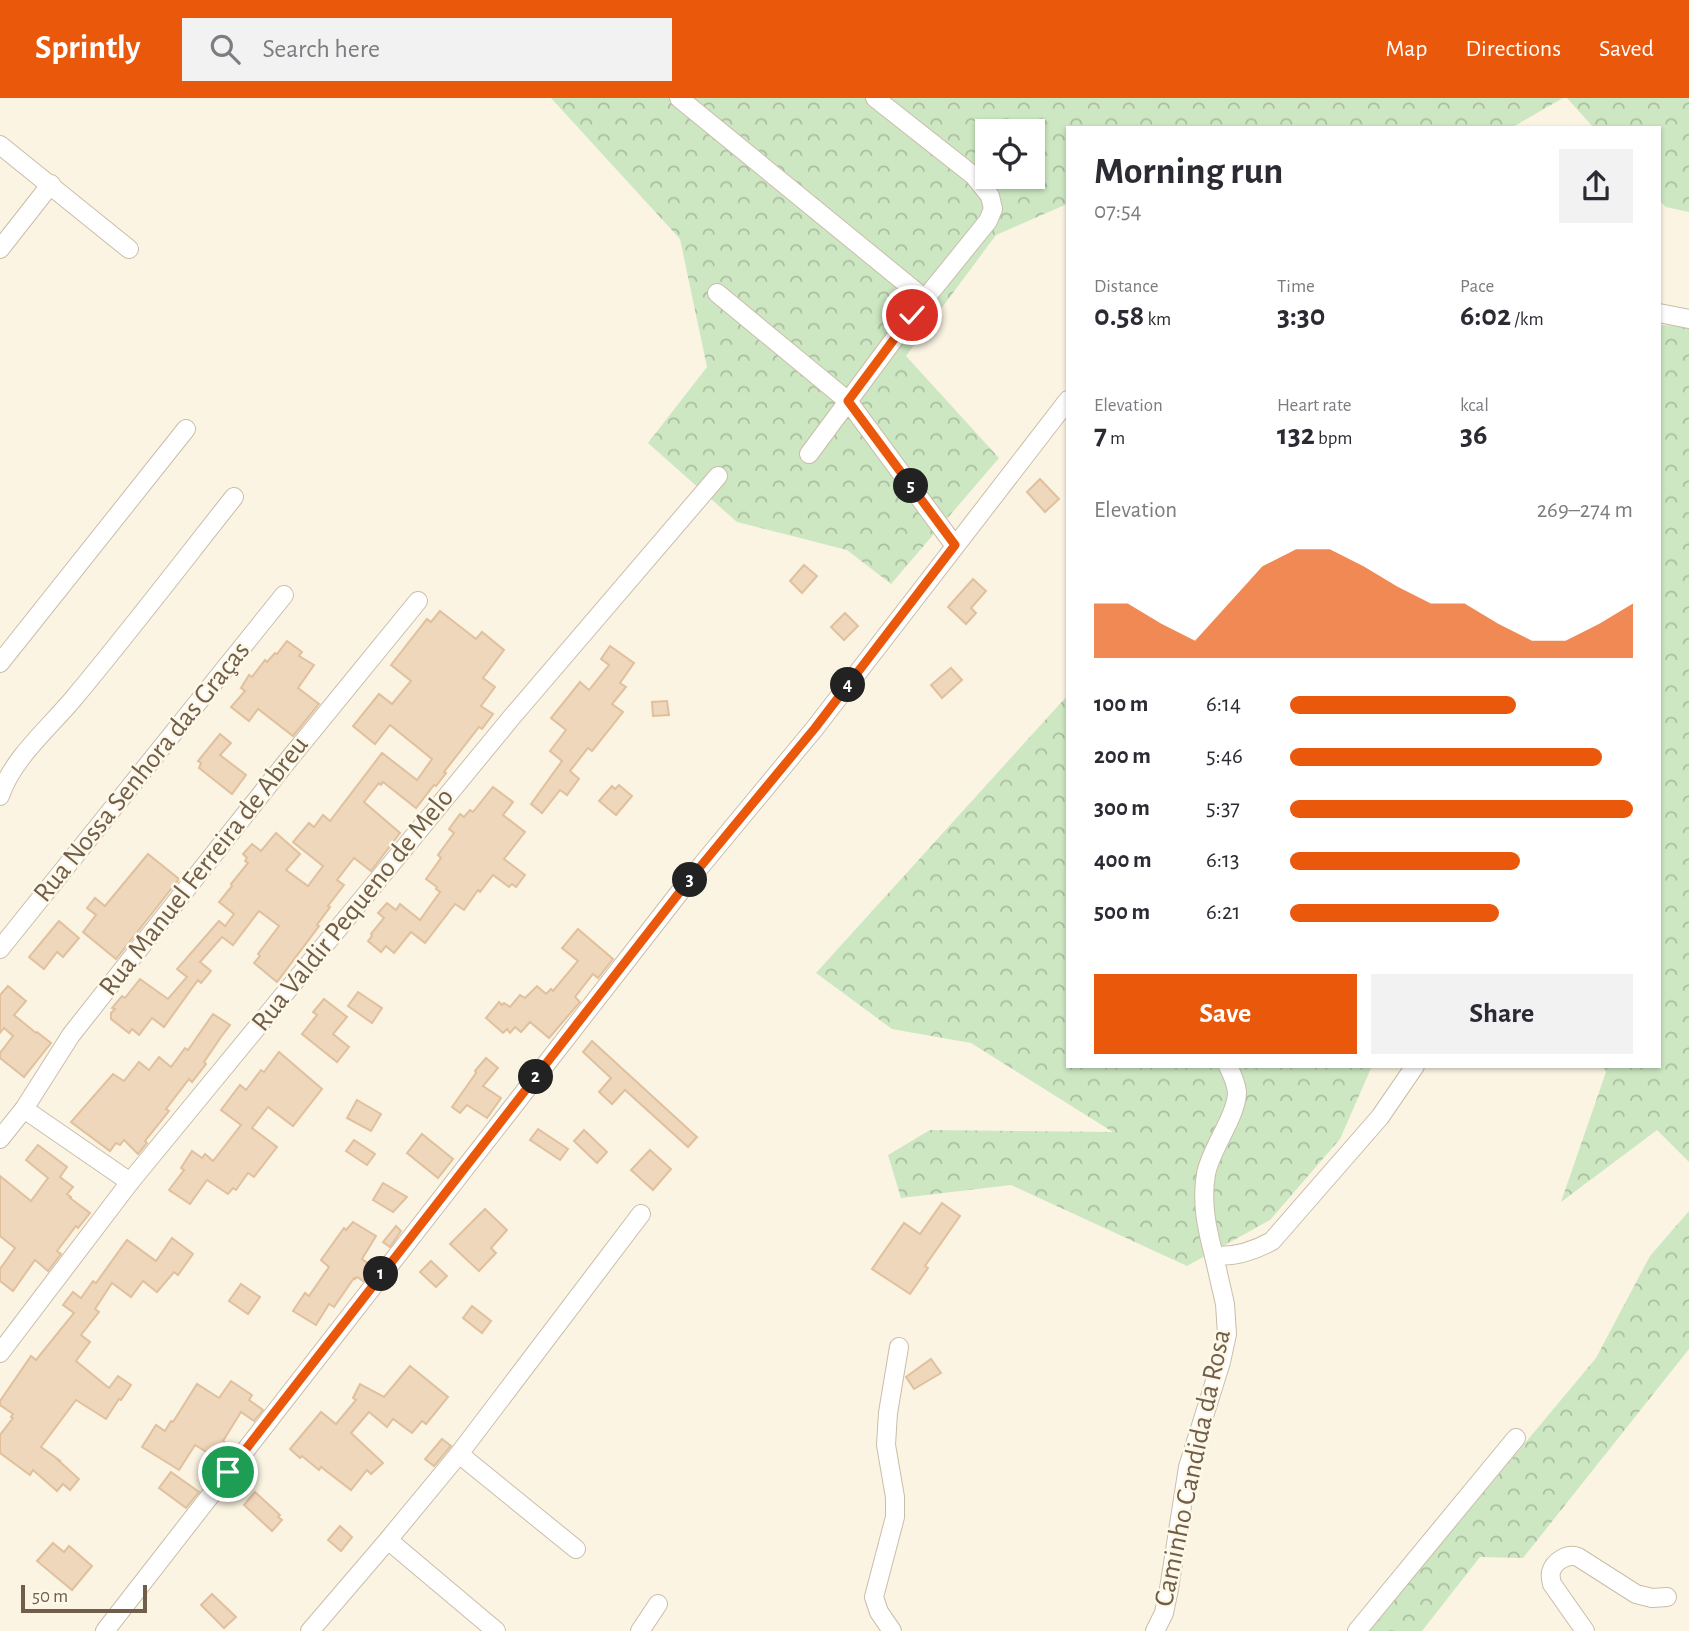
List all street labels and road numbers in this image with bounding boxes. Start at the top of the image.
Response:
street label: Rua Nossa Senhora das Graças [29,637,255,907]
street label: Rua Manuel Ferreira de Abreu [94,731,314,1001]
street label: Rua Valdir Pequeno de Melo [247,783,459,1037]
street label: Caminho Candida da Rosa [1150,1327,1236,1609]

